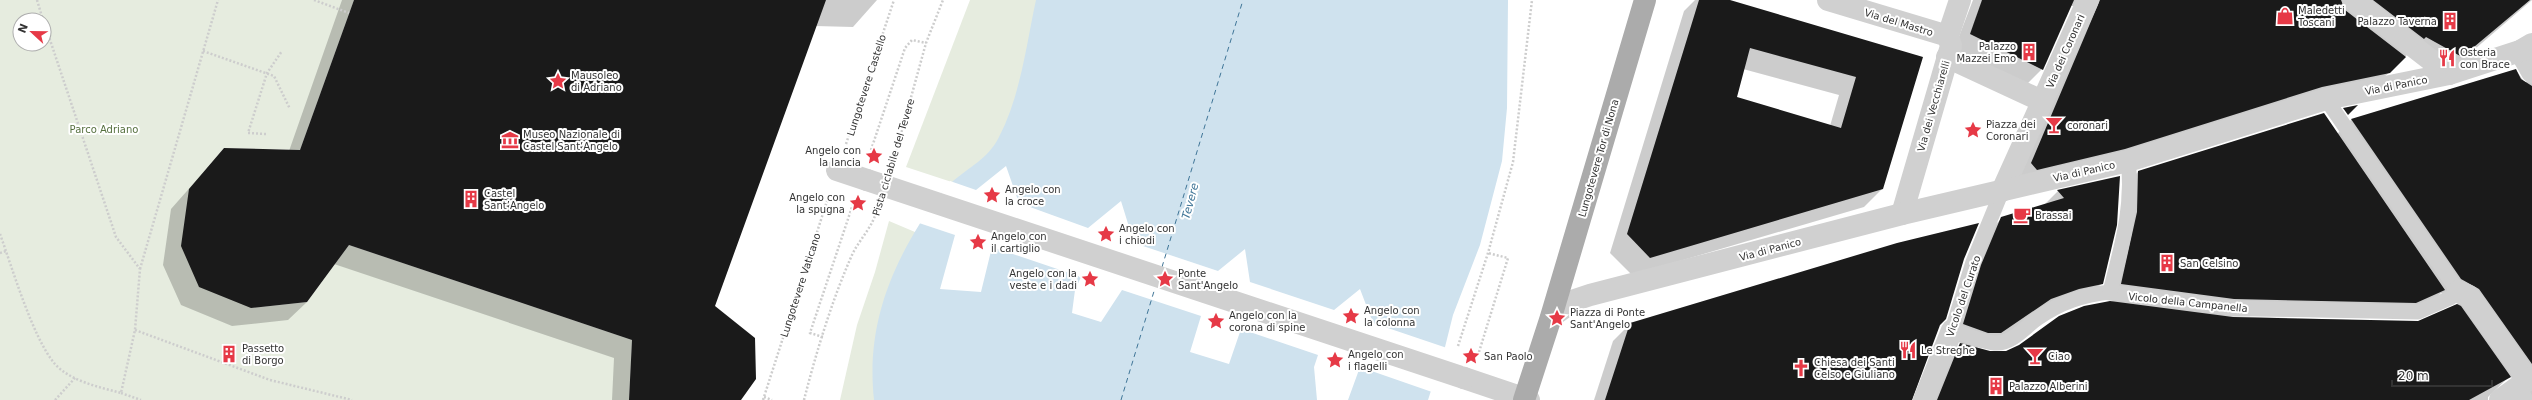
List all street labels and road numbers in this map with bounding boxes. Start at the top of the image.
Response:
street label: Via del Mastro [1863,7,1934,38]
street label: Via dei Coronari [2044,13,2087,90]
street label: Lungotevere Castello [845,33,888,137]
street label: Via dei Vecchiarelli [1915,59,1952,153]
street label: Via di Panico [2364,74,2428,97]
street label: Pista ciclabile del Tevere [870,97,917,217]
street label: Lungotevere Tor di Nona [1576,98,1621,218]
street label: Via di Panico [2052,159,2116,184]
street label: Lungotevere Vaticano [778,232,823,339]
street label: Via di Panico [1738,236,1802,263]
street label: Vicolo del Curato [1944,254,1983,338]
street label: Vicolo della Campanella [2128,291,2248,314]

